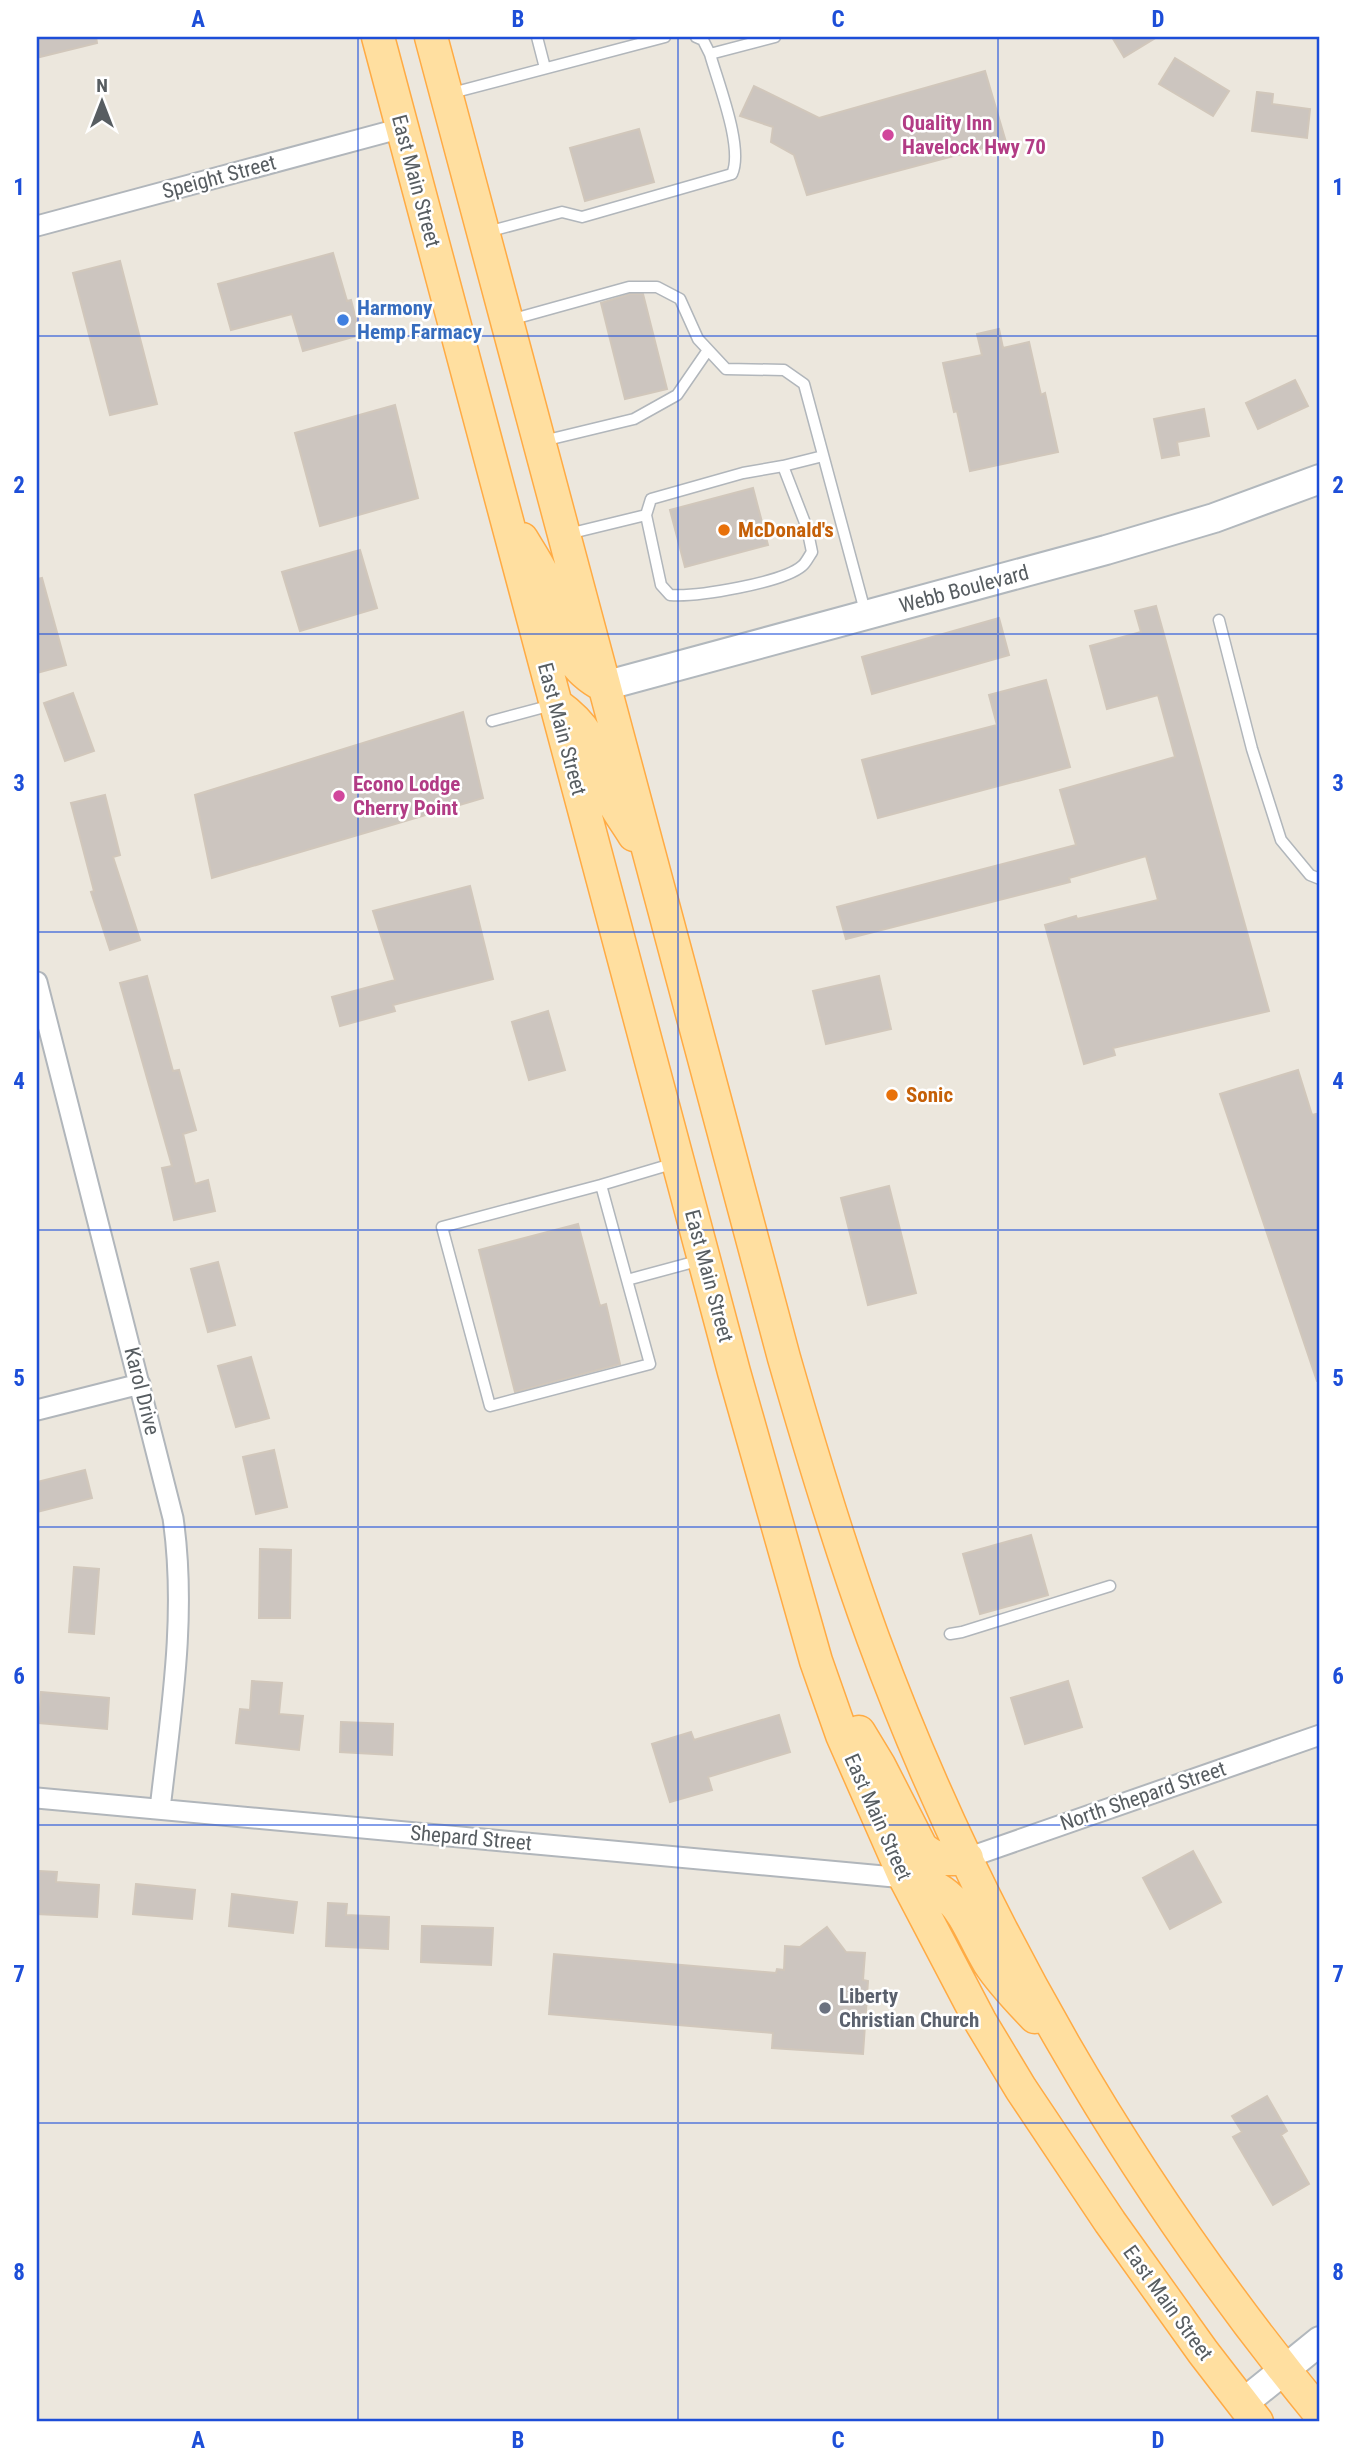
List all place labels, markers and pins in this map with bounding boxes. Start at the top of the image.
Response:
place label: Quality Inn Havelock Hwy 70 [902,111,1046,159]
marker: Quality Inn Havelock Hwy 70 [880,127,896,143]
place label: Harmony Hemp Farmacy [357,296,482,344]
marker: Harmony Hemp Farmacy [335,312,351,328]
place label: McDonald's [738,518,834,542]
marker: McDonald's [716,522,732,538]
place label: Econo Lodge Cherry Point [353,772,460,820]
marker: Econo Lodge Cherry Point [331,788,347,804]
place label: Sonic [906,1083,953,1107]
marker: Sonic [884,1087,900,1103]
place label: Liberty Christian Church [839,1984,979,2032]
marker: Liberty Christian Church [817,2000,833,2016]

